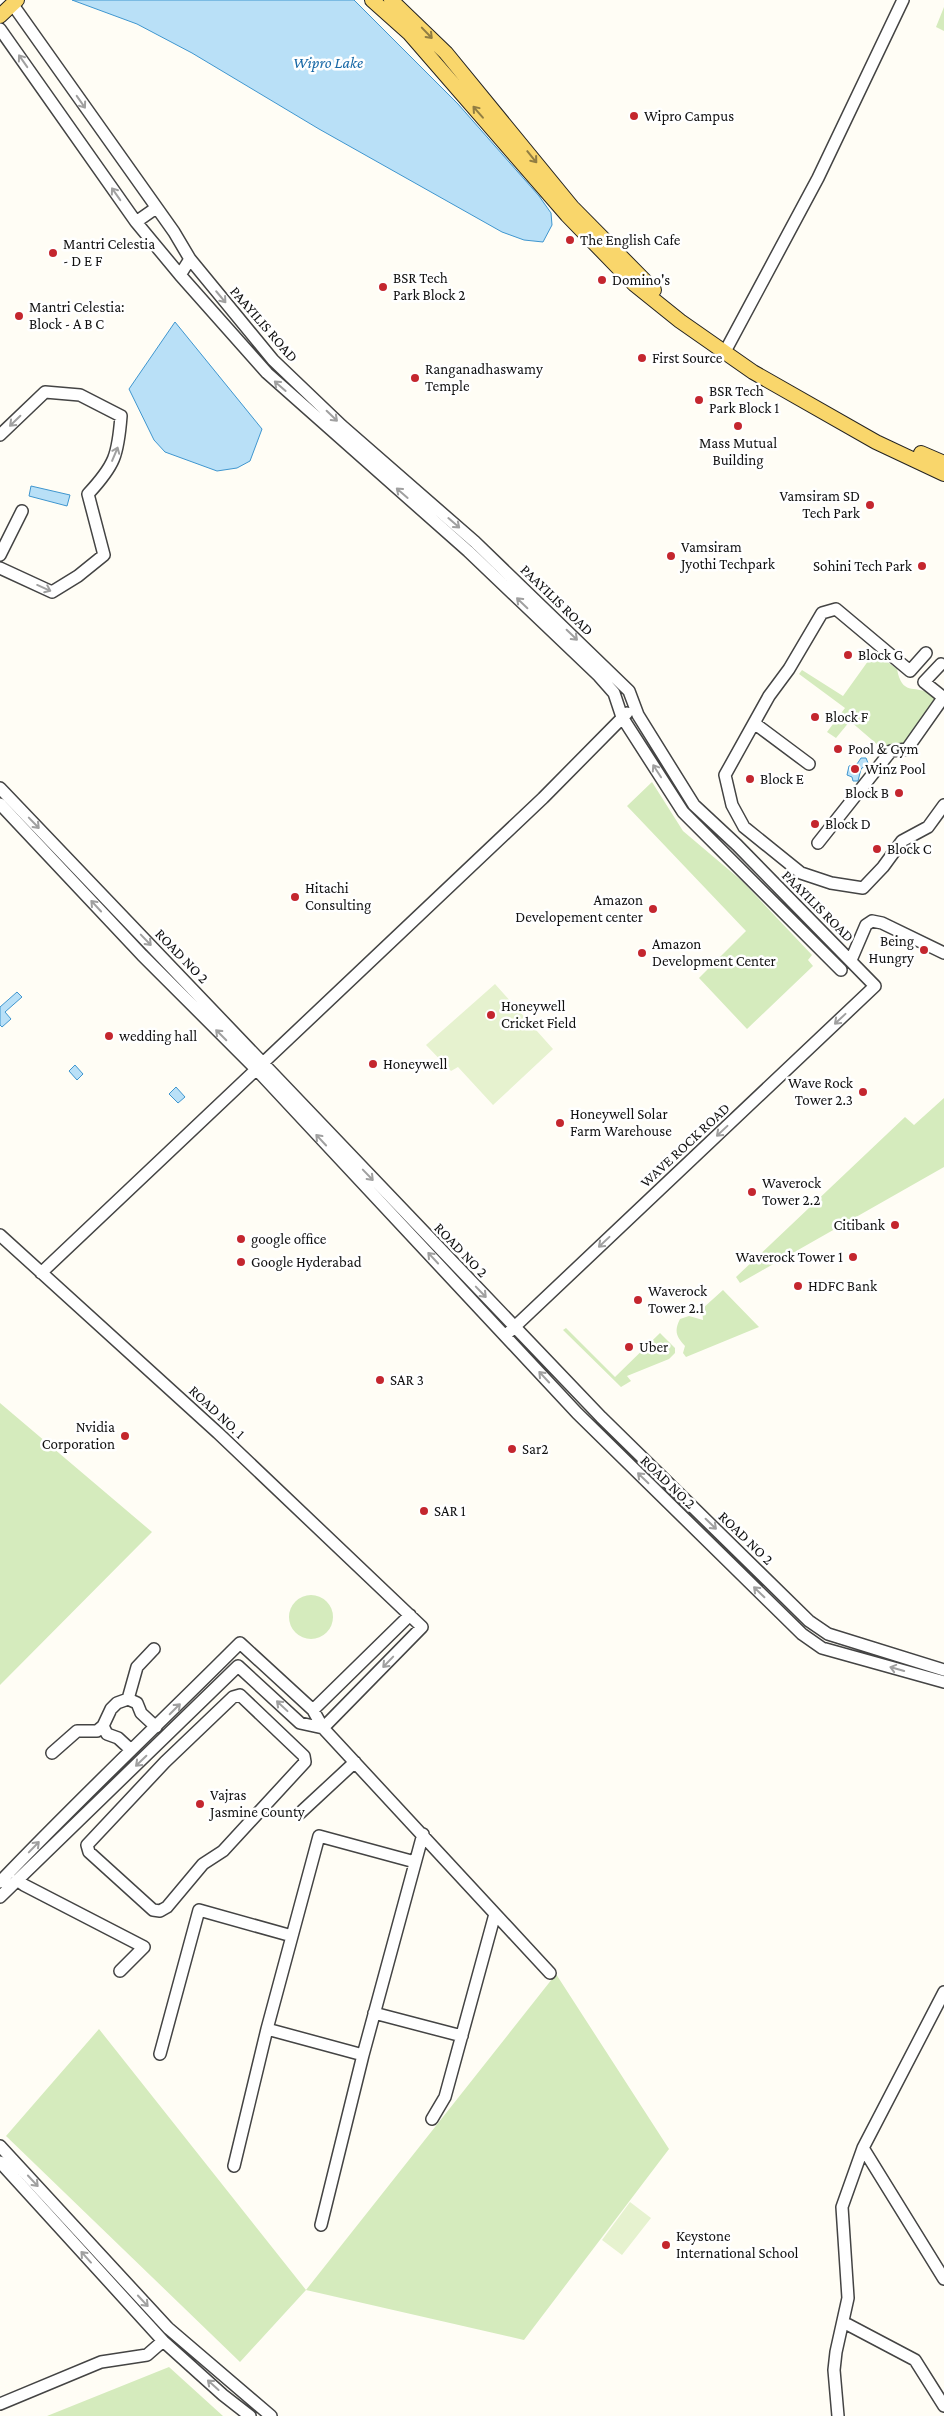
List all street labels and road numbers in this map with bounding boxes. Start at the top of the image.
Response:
street label: PAAYILIS ROAD [227,283,301,365]
street label: PAAYILIS ROAD [517,561,597,639]
street label: PAAYILIS ROAD [779,867,857,945]
street label: ROAD NO 2 [152,925,212,987]
street label: WAVE ROCK ROAD [637,1100,733,1190]
street label: ROAD NO 2 [431,1219,491,1281]
street label: ROAD NO. 1 [186,1382,248,1442]
street label: ROAD NO.2 [637,1452,699,1512]
street label: ROAD NO 2 [715,1508,777,1568]

